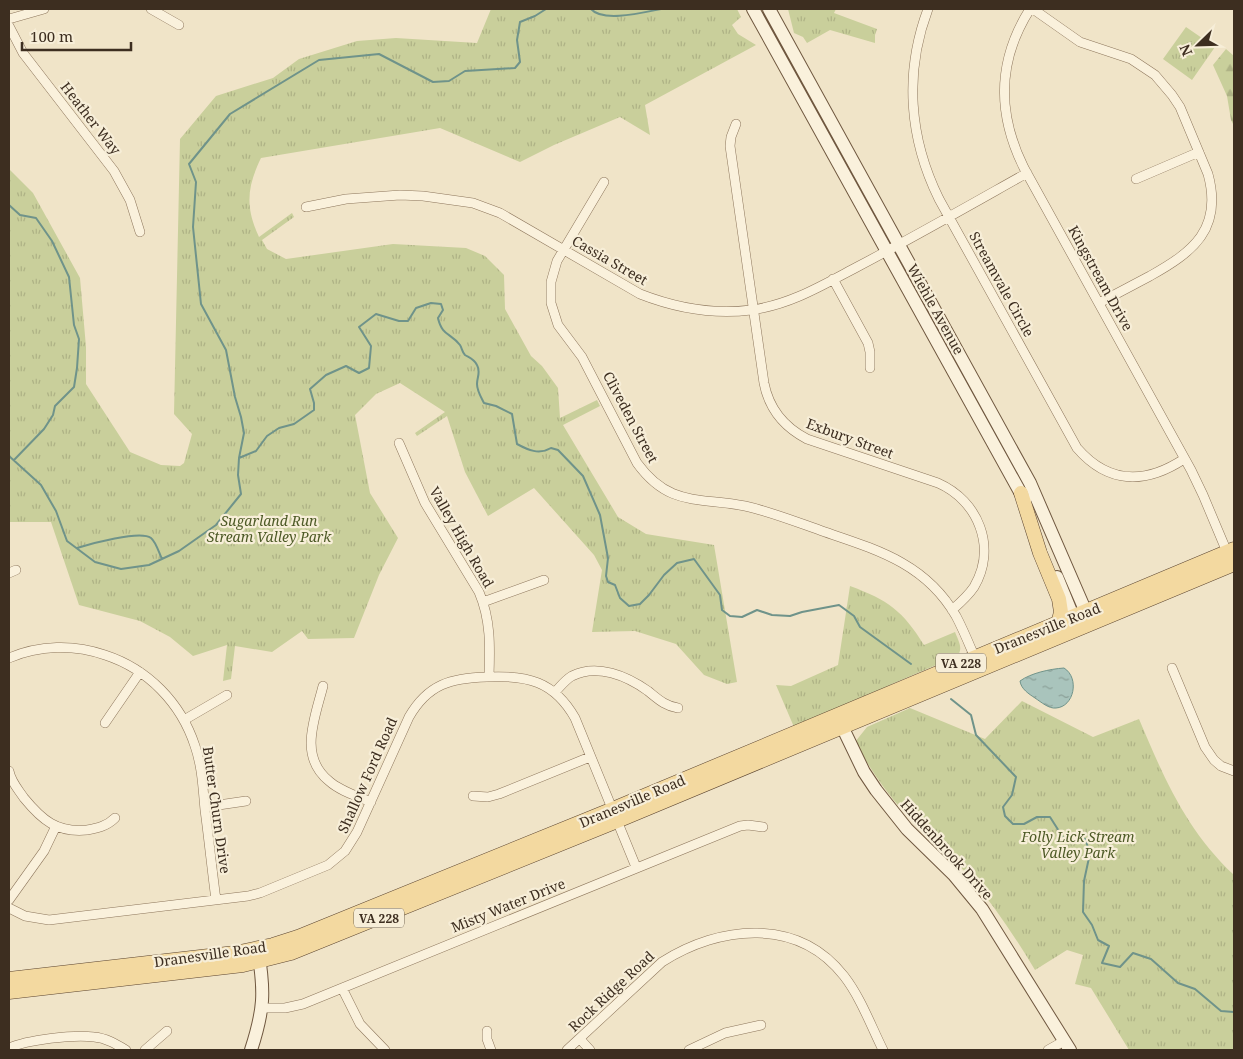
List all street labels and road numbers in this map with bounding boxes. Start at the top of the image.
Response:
street label: Heather Way [57,78,125,158]
street label: Kingstream Drive [1064,222,1138,334]
street label: Streamvale Circle [965,228,1039,340]
street label: Cassia Street [569,231,651,289]
street label: Wiehle Avenue [903,260,969,358]
street label: Cliveden Street [599,368,663,466]
street label: Exbury Street [804,413,896,463]
street label: Valley High Road [425,483,499,591]
street label: Dranesville Road [991,598,1103,658]
road number: VA 228 [936,654,986,672]
street label: Shallow Ford Road [333,714,401,836]
street label: Butter Churn Drive [199,745,235,875]
street label: Dranesville Road [576,770,688,832]
street label: Hiddenbrook Drive [897,795,997,903]
street label: Misty Water Drive [448,873,568,937]
road number: VA 228 [354,908,404,928]
street label: Dranesville Road [153,937,268,971]
street label: Rock Ridge Road [564,946,658,1036]

